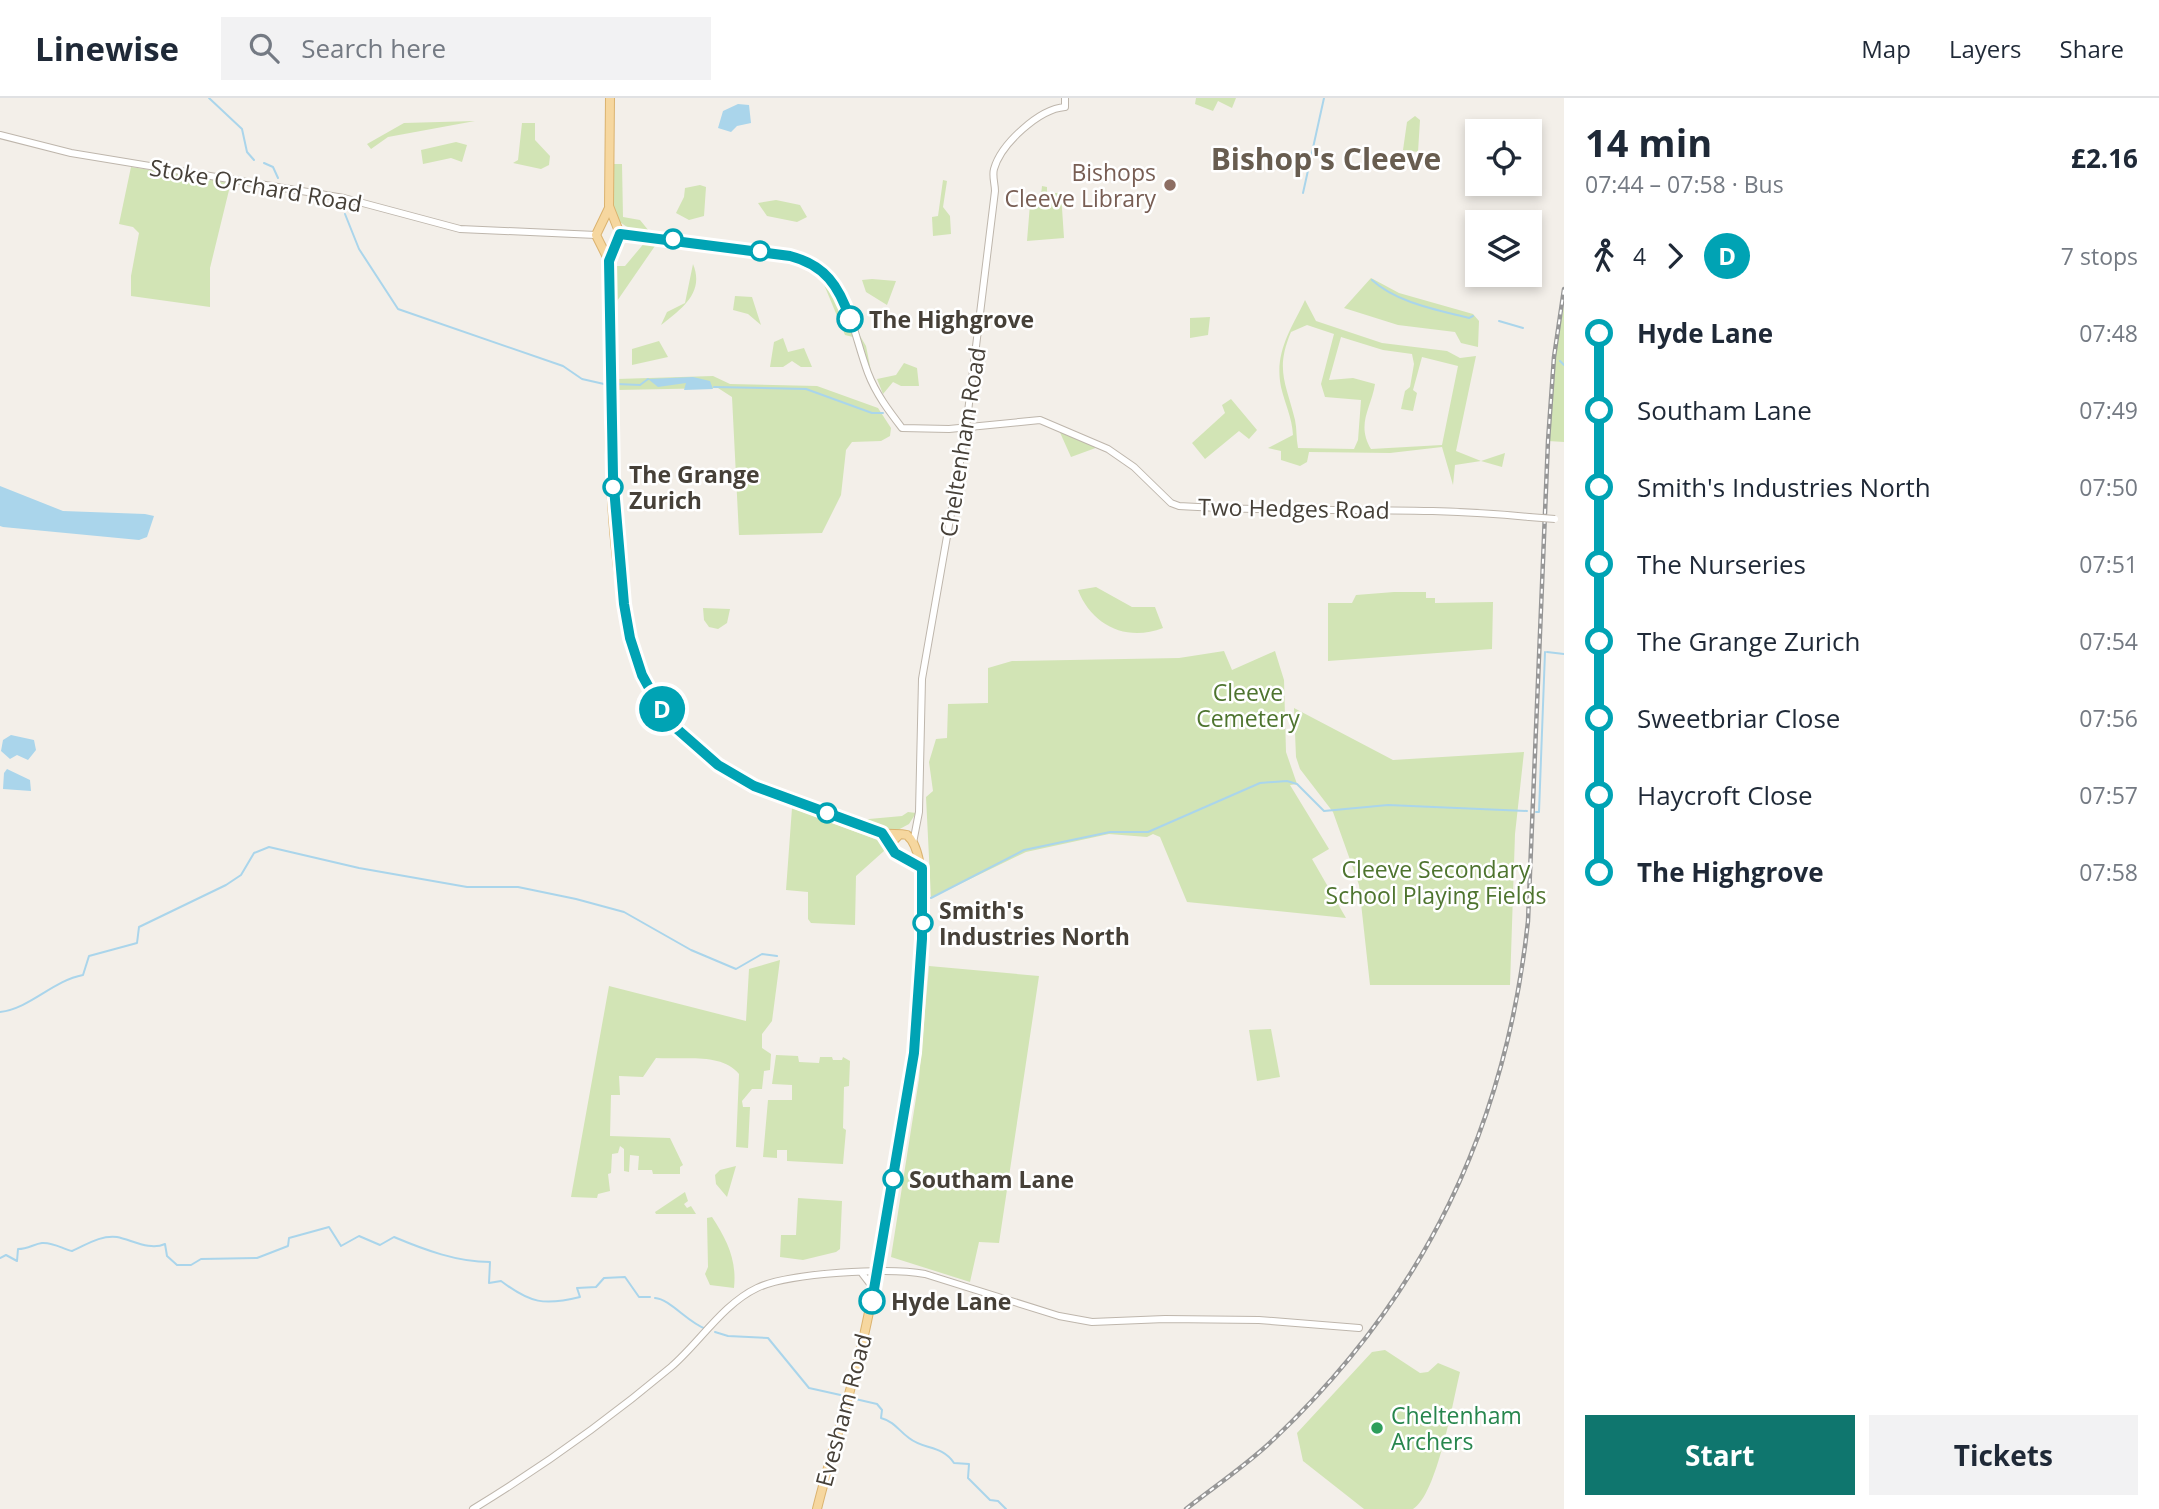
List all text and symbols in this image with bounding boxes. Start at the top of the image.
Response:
search box [221,17,711,80]
text: Linewise [35,26,179,71]
icon: search [245,29,283,67]
text: Search here [301,30,446,66]
text: Map [1861,32,1911,65]
text: Layers [1949,32,2022,65]
text: Share [2060,32,2124,65]
text: 14 min [1585,116,1712,168]
map controls [1465,119,1542,287]
button: locate [1465,119,1542,196]
district label: Bishop's Cleeve [1211,138,1441,179]
text: £2.16 [2071,140,2138,176]
street label: Stoke Orchard Road [147,151,365,219]
place label: Bishops Cleeve Library [1005,156,1156,214]
text: 07:44 – 07:58 · Bus [1585,168,1784,200]
marker: Bishops Cleeve Library [1162,177,1178,193]
button: layers [1465,210,1542,287]
unlabelled marker [663,229,683,249]
icon: walk [1585,237,1623,275]
icon: forward [1656,237,1694,275]
text: D [1718,239,1736,272]
text: 4 [1633,240,1646,272]
text: 7 stops [2061,240,2138,272]
unlabelled marker [750,241,770,261]
place label: The Highgrove [869,303,1034,335]
marker: The Highgrove [837,306,863,332]
text: Hyde Lane [1637,315,1773,351]
text: 07:48 [2079,317,2138,349]
street label: Cheltenham Road [931,345,993,539]
text: Southam Lane [1637,392,1812,428]
text: 07:49 [2079,394,2138,426]
place label: The Grange Zurich [629,458,760,516]
text: Smith's Industries North [1637,469,1931,505]
text: 07:50 [2079,471,2138,503]
marker: The Grange Zurich [603,477,623,497]
street label: Two Hedges Road [1198,490,1390,526]
text: The Nurseries [1637,546,1806,582]
text: 07:51 [2079,548,2138,580]
text: The Grange Zurich [1637,623,1860,659]
text: 07:54 [2079,625,2138,657]
park label: Cleeve Cemetery [1196,676,1300,734]
line badge: D [639,686,685,732]
text: D [653,692,671,725]
text: Sweetbriar Close [1637,700,1840,736]
text: 07:56 [2079,702,2138,734]
text: Haycroft Close [1637,777,1813,813]
text: 07:57 [2079,779,2138,811]
unlabelled marker [817,803,837,823]
park label: Cleeve Secondary School Playing Fields [1326,853,1546,911]
text: The Highgrove [1637,854,1824,890]
text: 07:58 [2079,856,2138,888]
place label: Smith's Industries North [939,894,1130,952]
marker: Smith's Industries North [913,913,933,933]
place label: Southam Lane [909,1163,1074,1195]
marker: Southam Lane [883,1169,903,1189]
place label: Hyde Lane [891,1285,1011,1317]
marker: Hyde Lane [859,1288,885,1314]
street label: Evesham Road [807,1330,879,1490]
place label: Cheltenham Archers [1391,1399,1522,1457]
button: Start [1585,1415,1855,1495]
button: Tickets [1869,1415,2138,1495]
marker: Cheltenham Archers [1369,1420,1385,1436]

